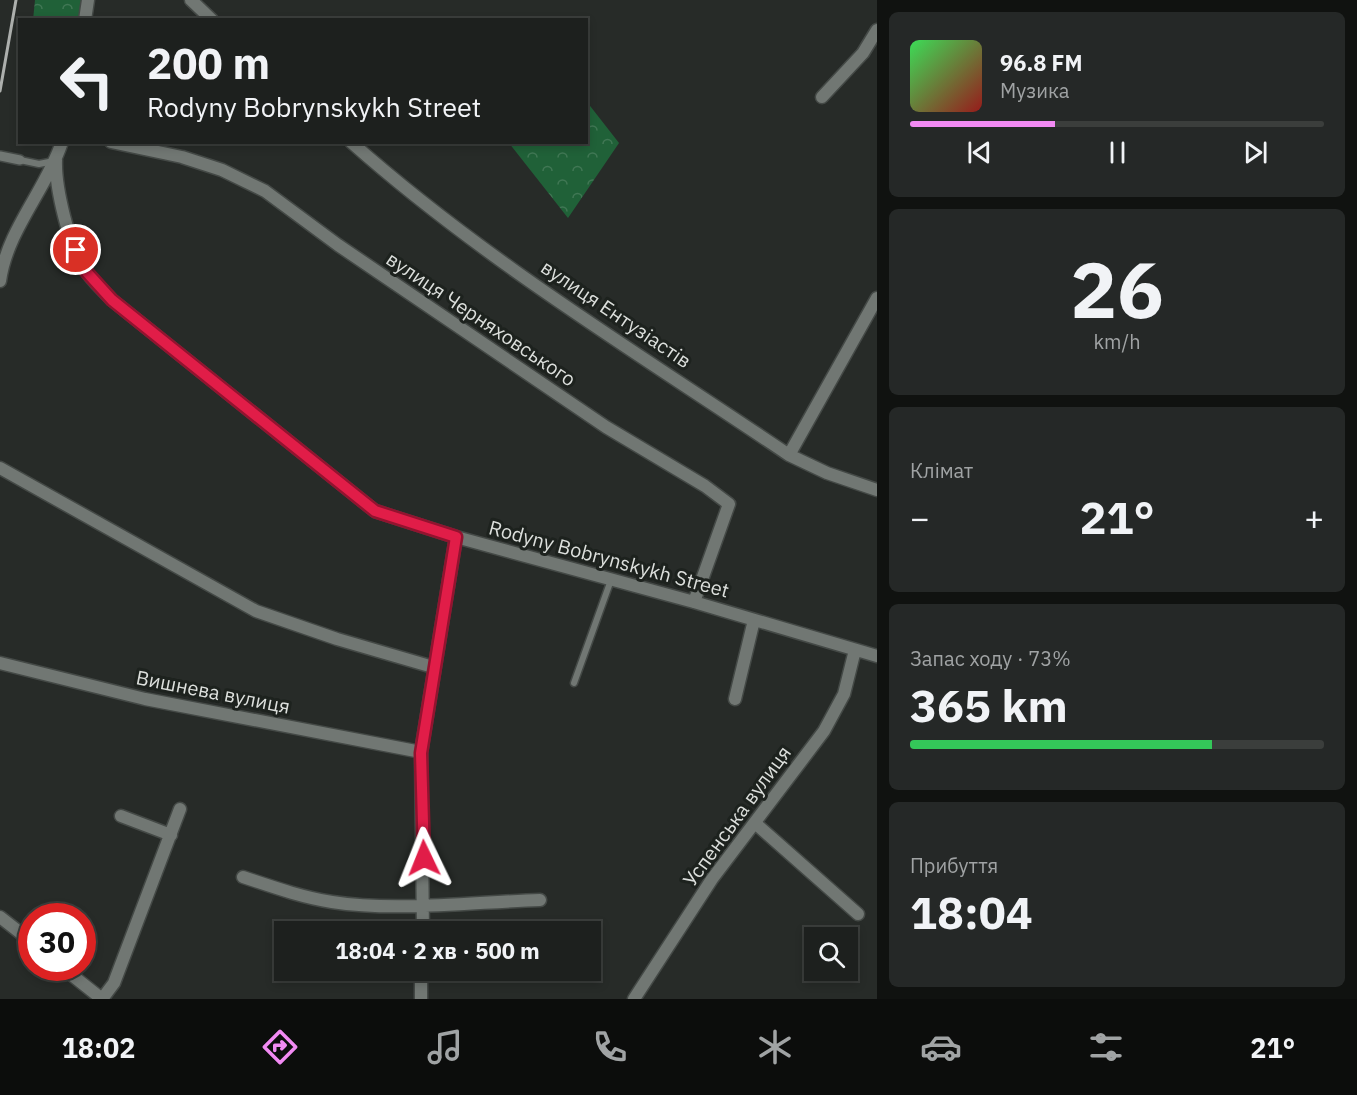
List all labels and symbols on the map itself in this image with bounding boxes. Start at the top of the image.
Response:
pin [50,224,101,275]
street label: вулиця Черняховського [381,245,581,392]
street label: вулиця Ентузіастів [536,253,697,374]
street label: Rodyny Bobrynskykh Street [486,513,732,604]
street label: Вишнева вулиця [134,663,292,720]
street label: Успенська вулиця [676,740,797,891]
position arrow [392,826,456,890]
speed limit sign: 30 [18,903,96,981]

